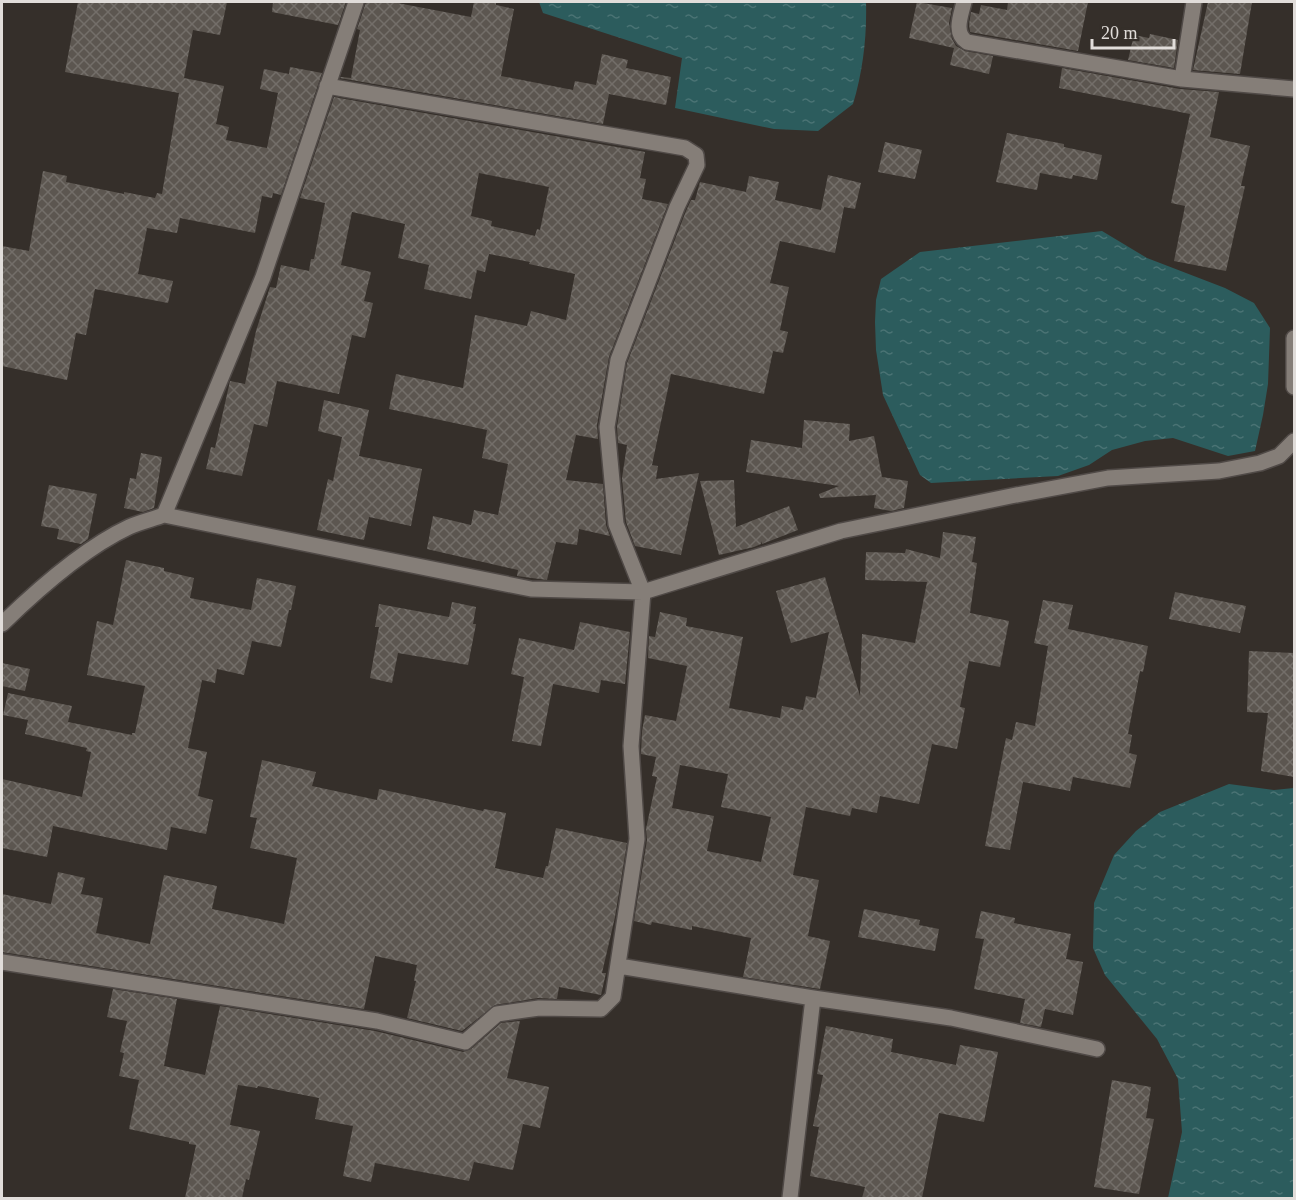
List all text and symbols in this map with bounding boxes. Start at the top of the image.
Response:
scale bar [1092,12,1174,50]
text: 20 m [1101,23,1138,43]

